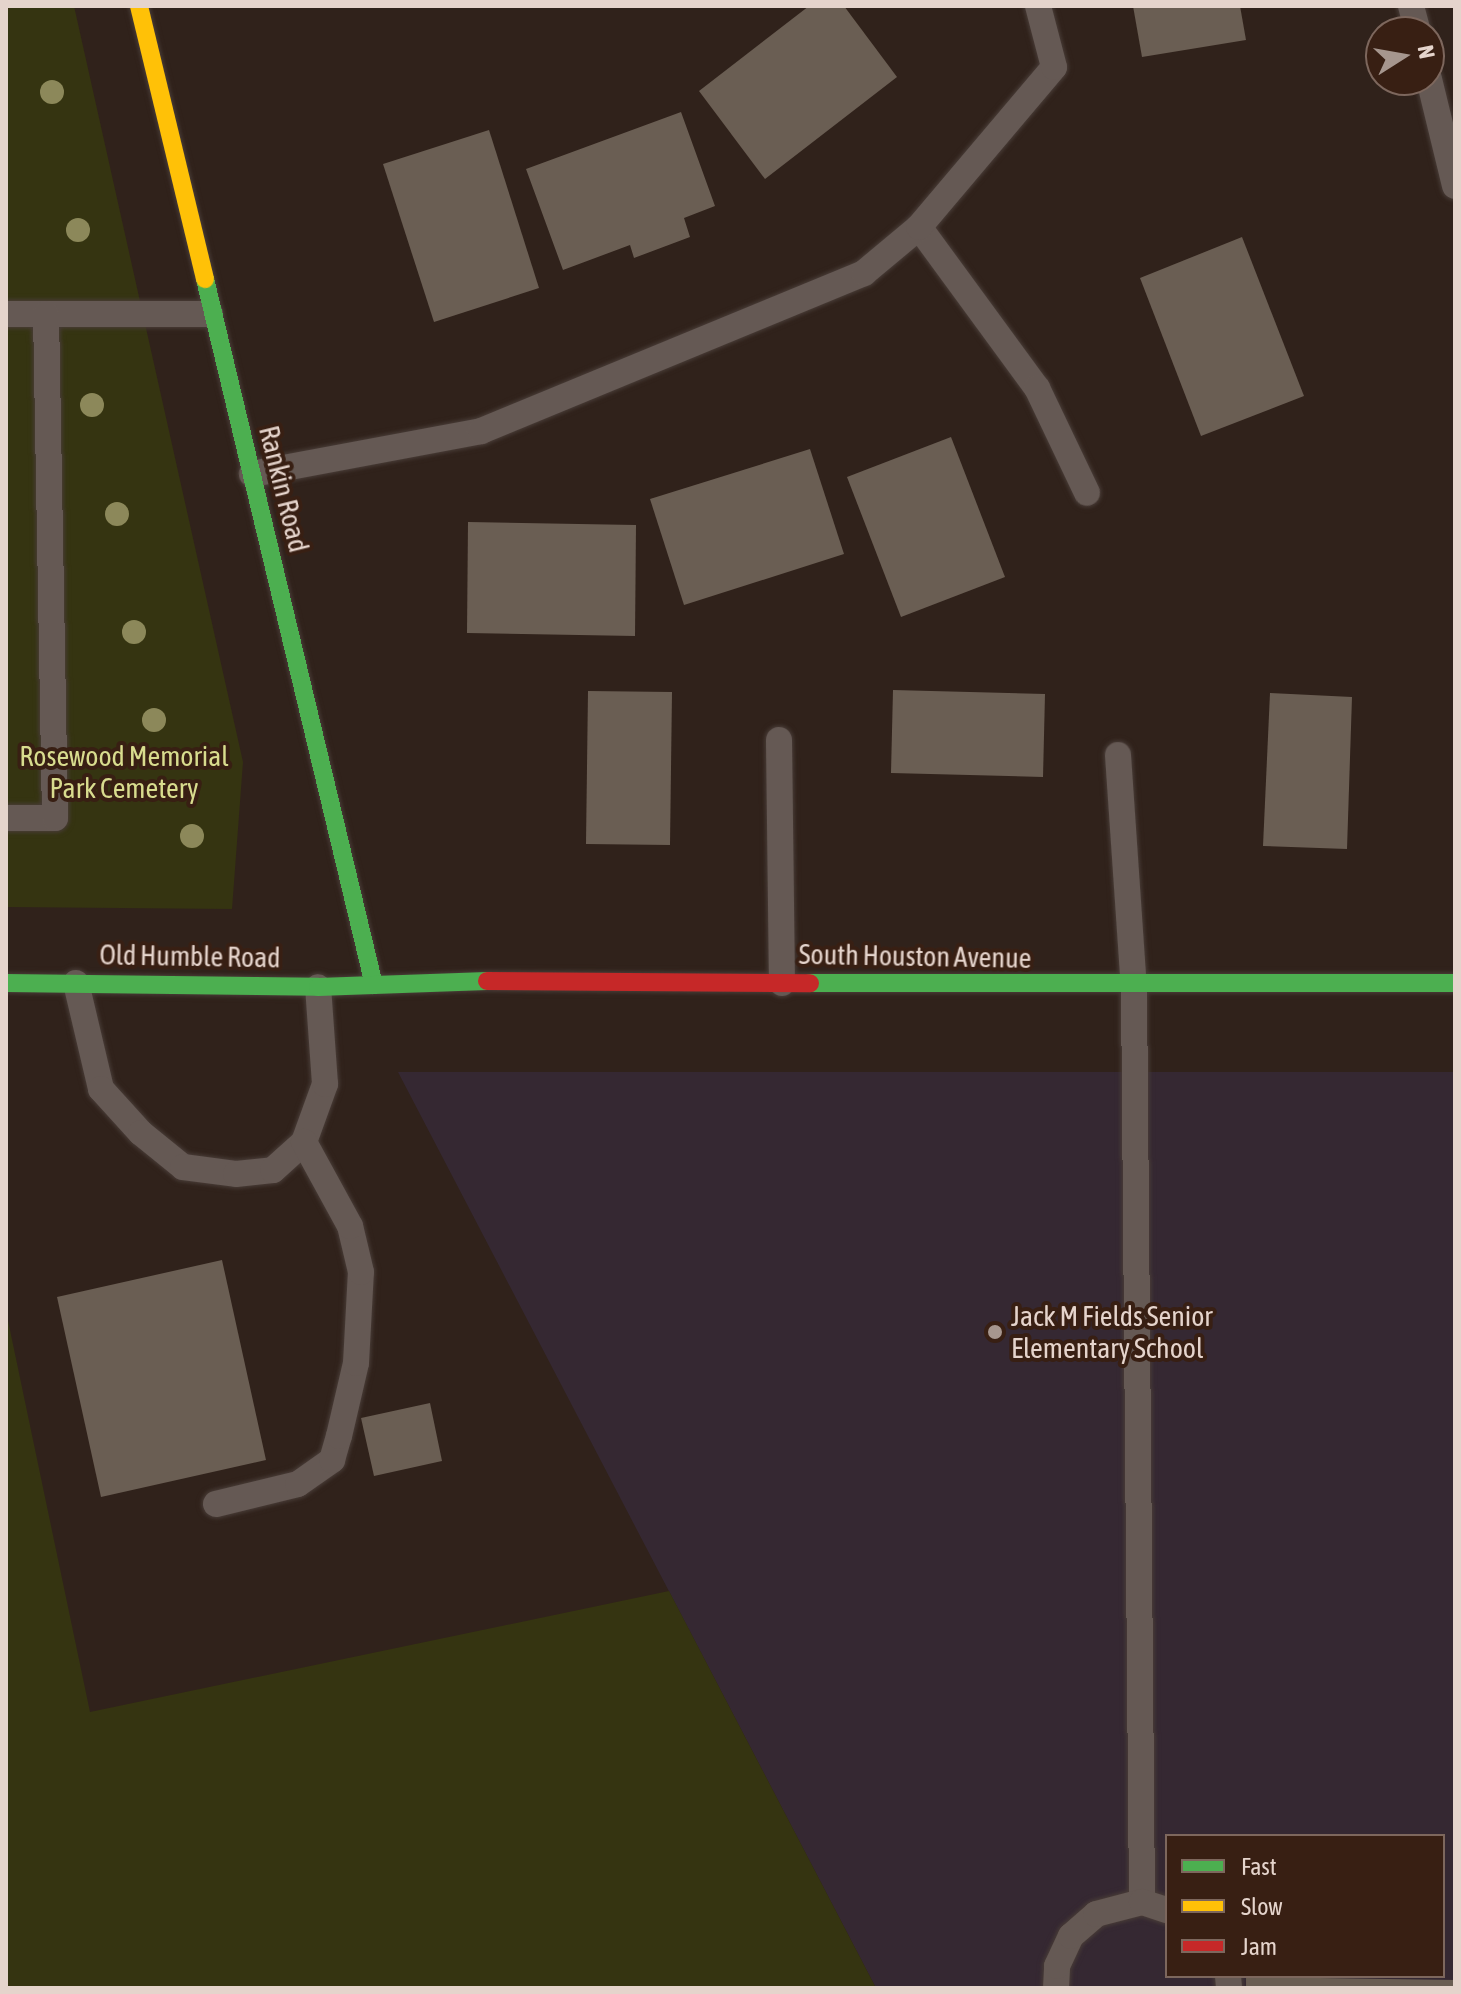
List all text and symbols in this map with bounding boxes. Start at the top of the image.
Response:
north arrow [1365,16,1445,96]
text: N [1413,43,1441,61]
street label: Rankin Road [252,422,316,556]
park label: Rosewood Memorial Park Cemetery [19,739,229,805]
street label: South Houston Avenue [798,937,1032,975]
street label: Old Humble Road [99,938,281,974]
place label: Jack M Fields Senior Elementary School [1011,1299,1213,1365]
marker: Jack M Fields Senior Elementary School [986,1323,1004,1341]
legend [1165,1834,1445,1978]
text: Fast [1241,1853,1277,1880]
text: Slow [1241,1893,1283,1920]
text: Jam [1241,1933,1277,1960]

